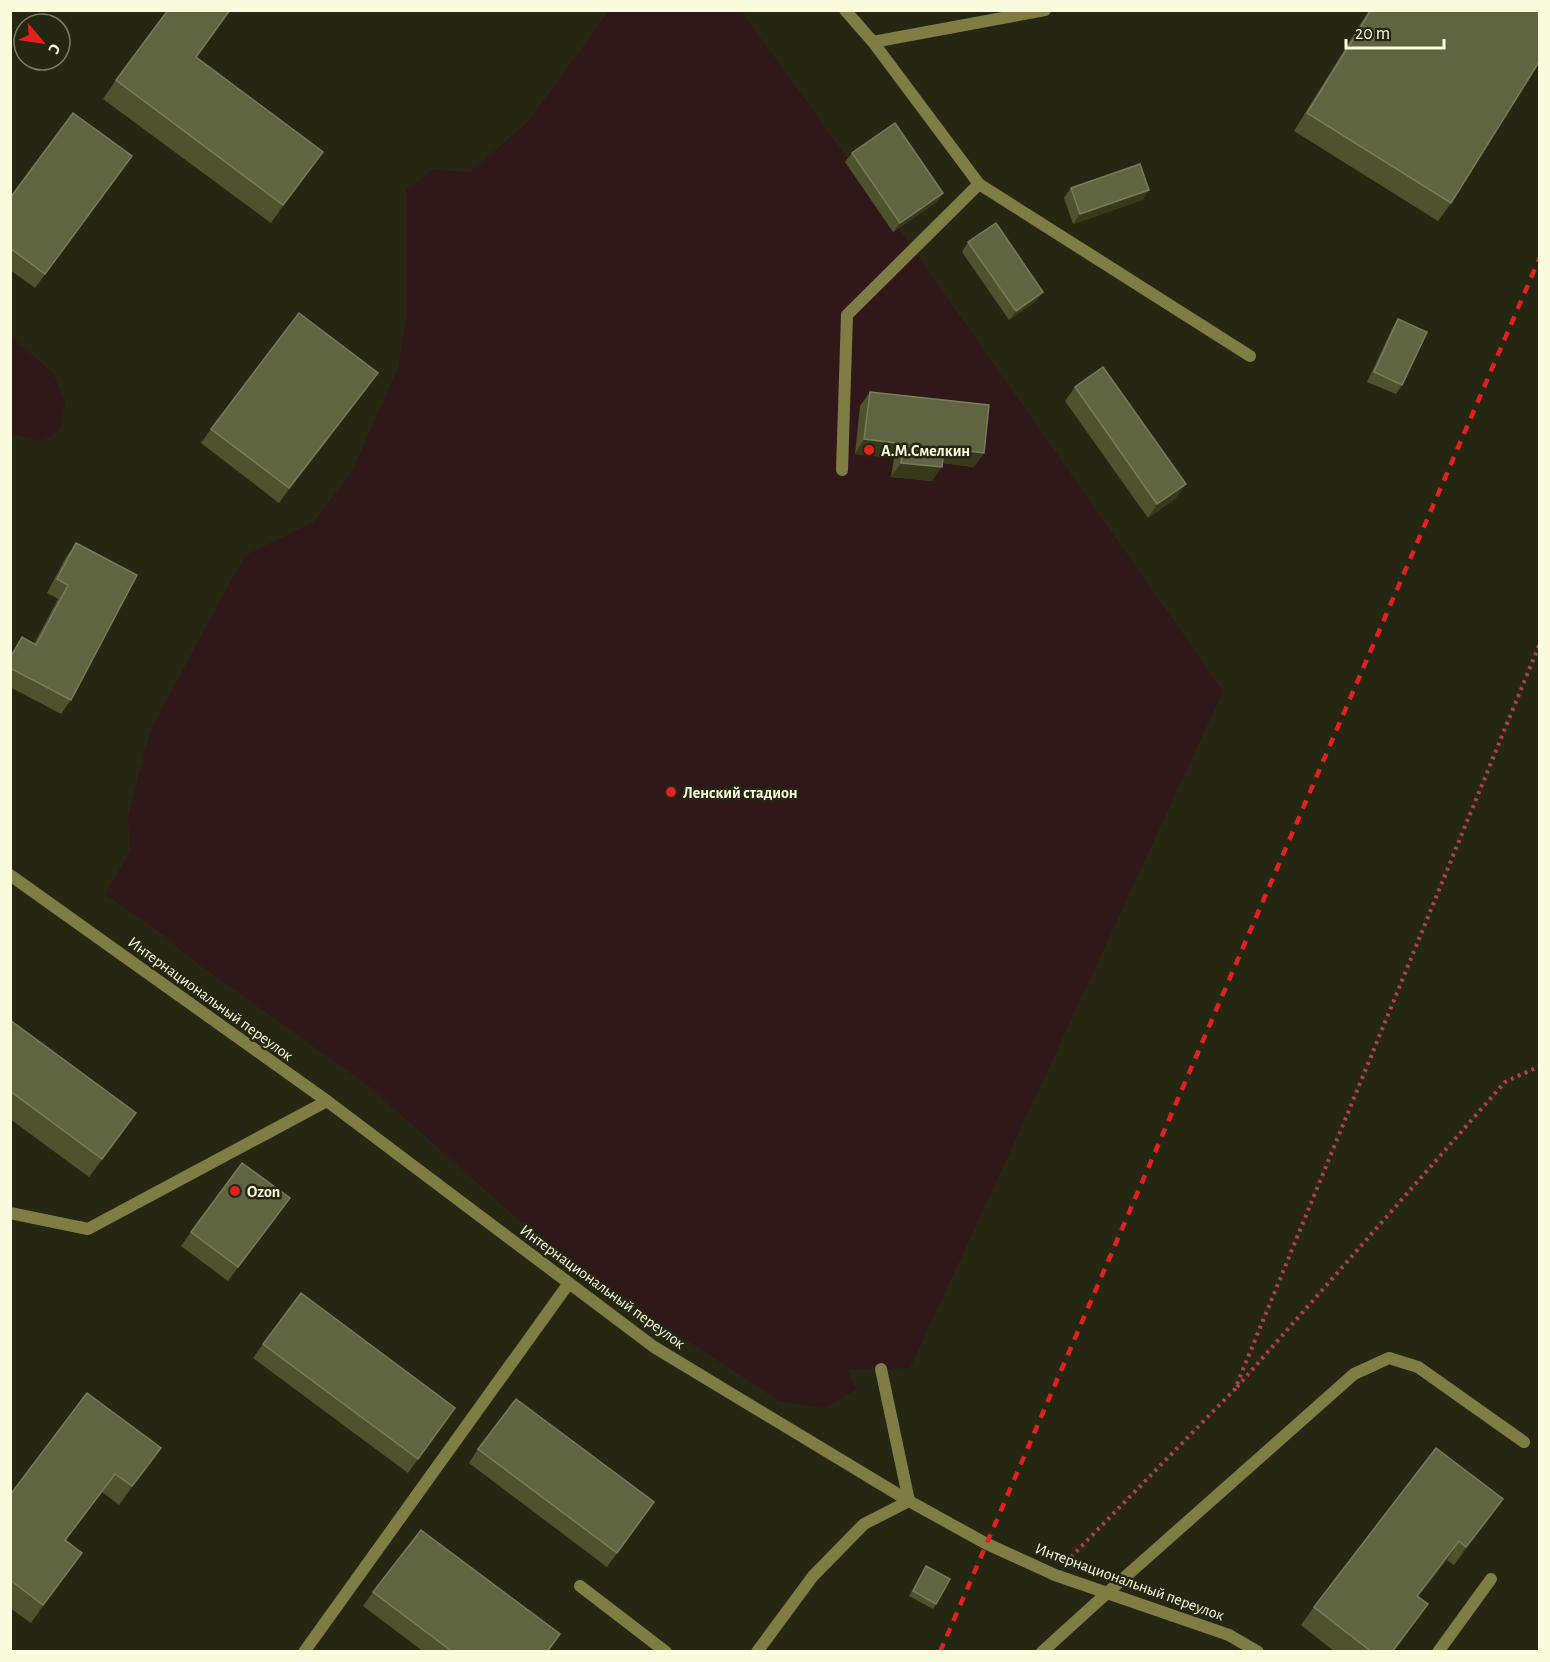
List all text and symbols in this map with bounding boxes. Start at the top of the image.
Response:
north arrow [12,12,72,72]
scale bar [1346,12,1444,50]
text: 20 m [1355,25,1390,43]
text: С [45,41,63,57]
marker: А.М.Смелкин [862,443,876,457]
place label: А.М.Смелкин [881,443,970,459]
marker: Ленский стадион [664,785,678,799]
place label: Ленский стадион [683,785,798,801]
street label: Интернациональный переулок [124,934,296,1065]
marker: Ozon [228,1184,242,1198]
place label: Ozon [247,1184,280,1200]
street label: Интернациональный переулок [516,1222,688,1353]
street label: Интернациональный переулок [1033,1540,1227,1625]

